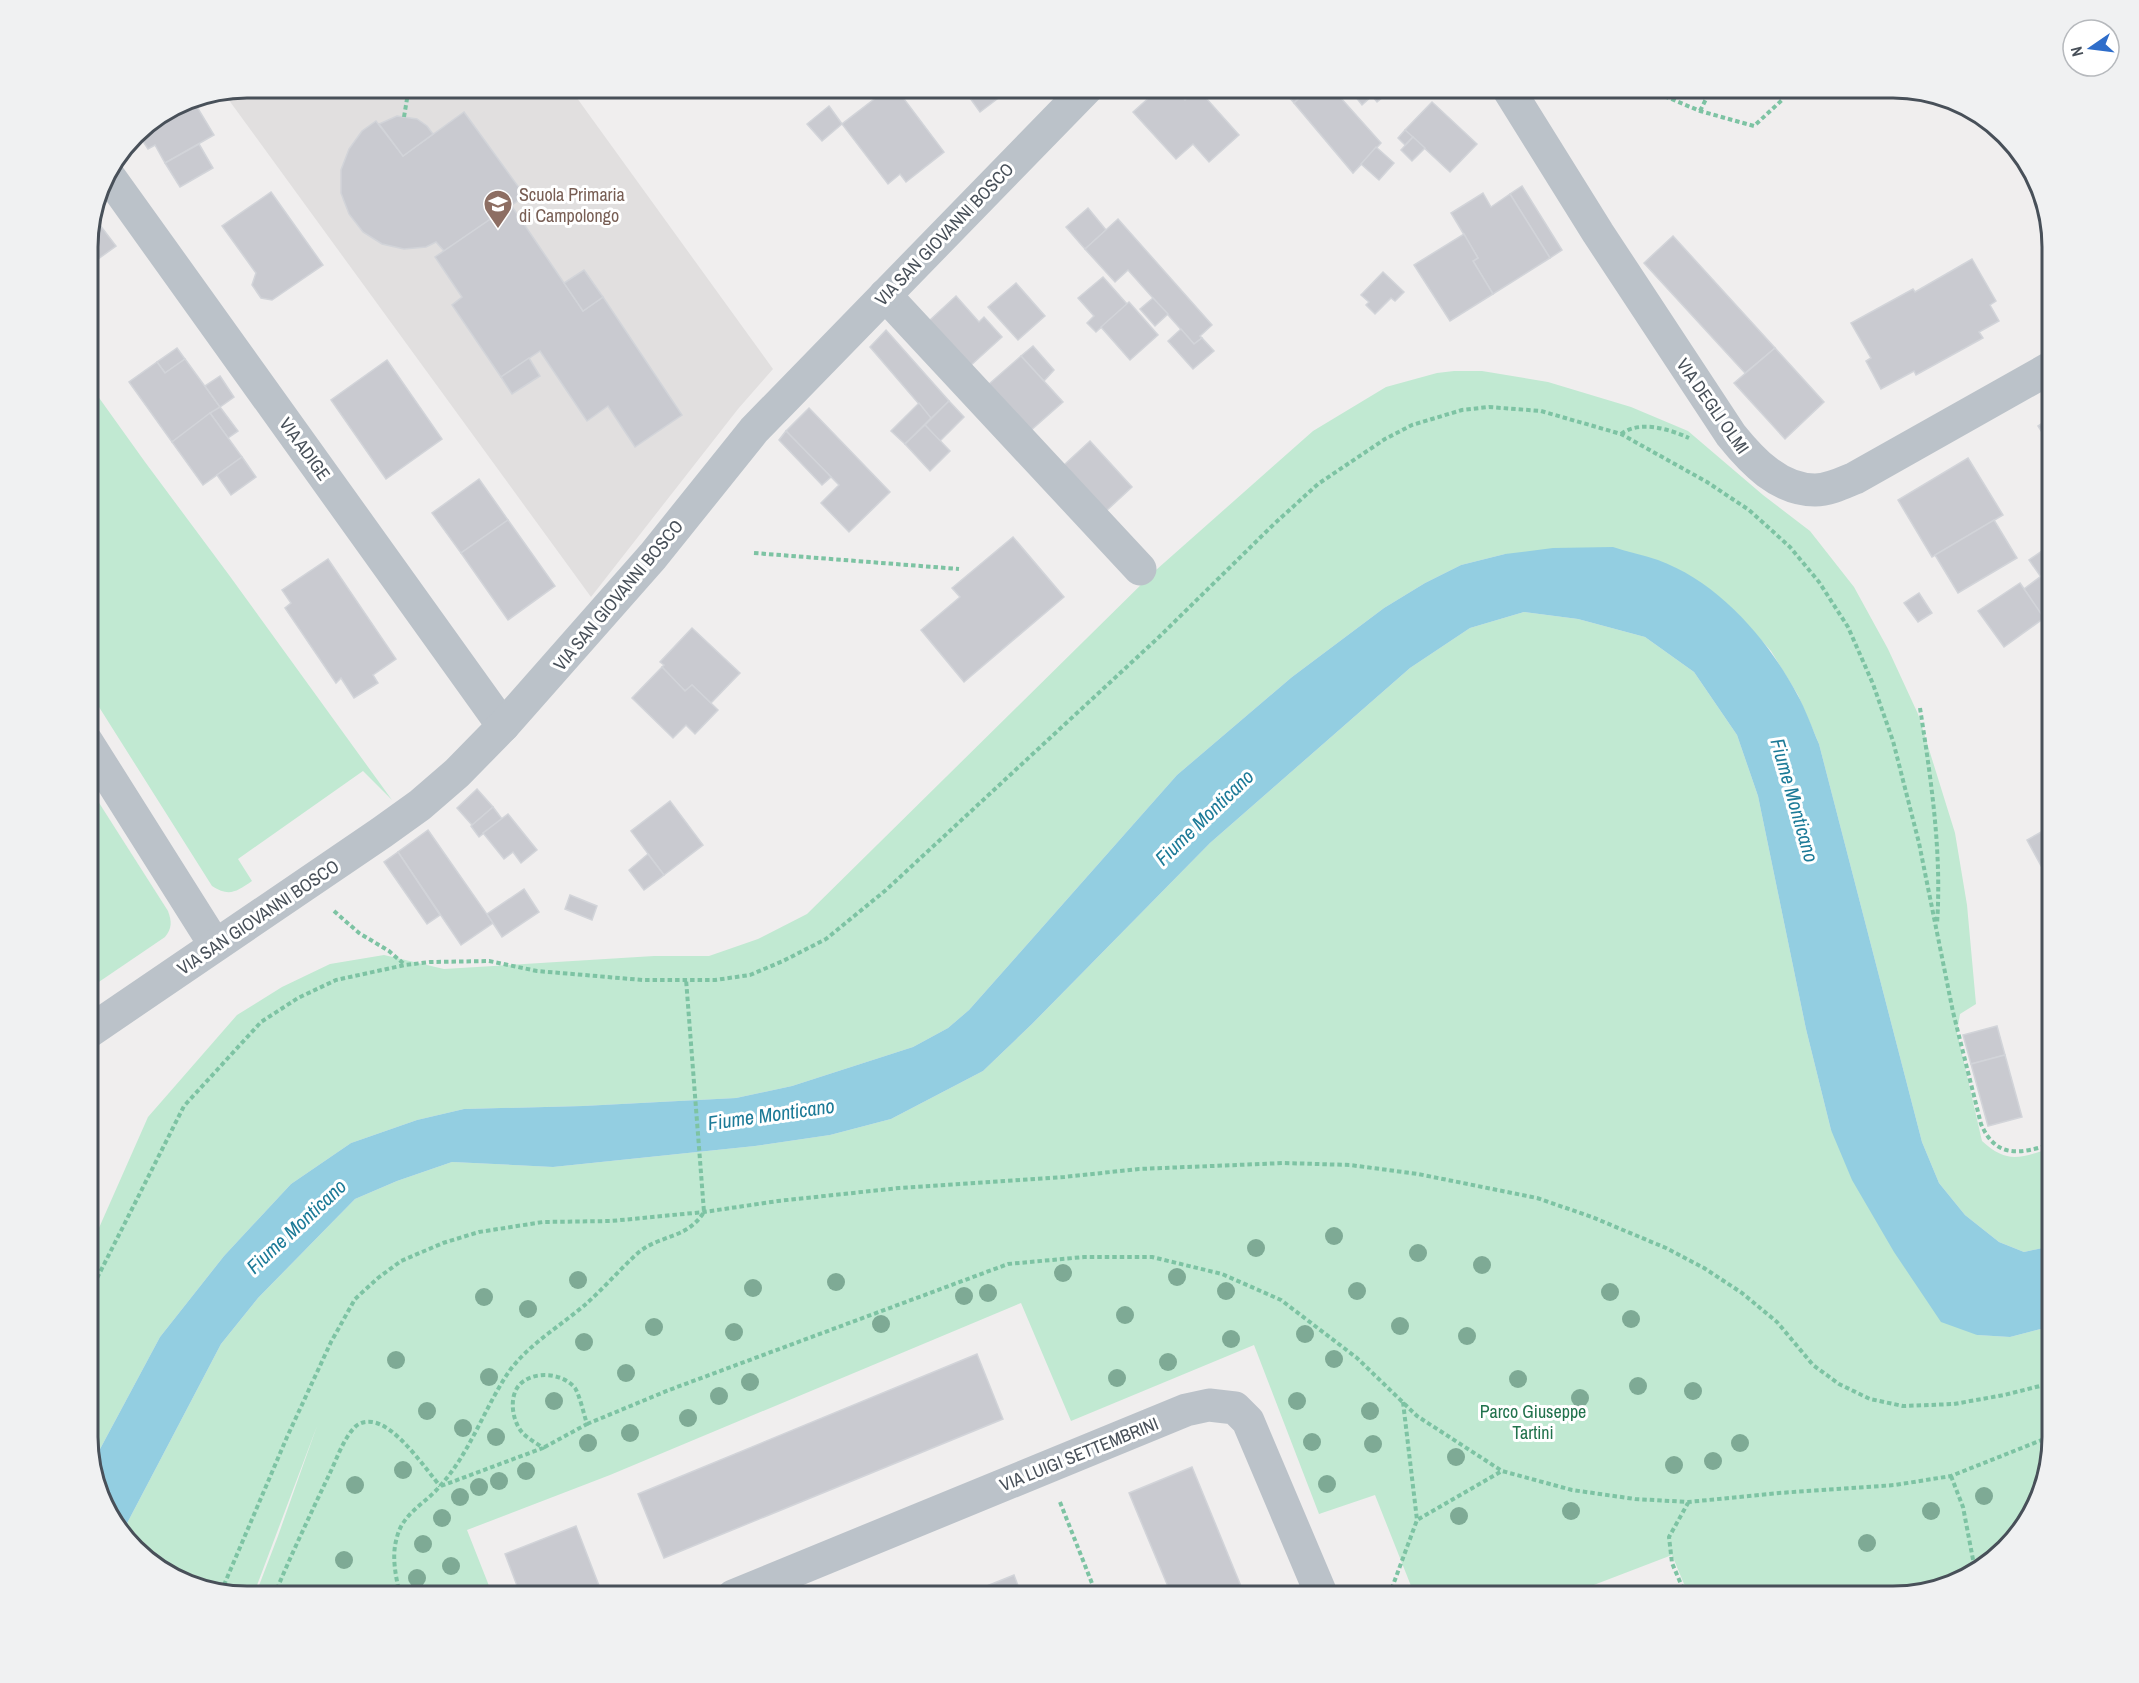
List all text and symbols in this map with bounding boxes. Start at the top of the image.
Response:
north arrow [2061,18,2121,78]
text: N [2065,44,2088,59]
street label: VIA SAN GIOVANNI BOSCO [869,157,1019,311]
place label: Scuola Primaria di Campolongo [519,182,625,228]
school or university icon: Scuola Primaria di Campolongo [482,188,514,230]
street label: VIA DEGLI OLMI [1671,353,1755,459]
street label: VIA ADIGE [274,412,336,486]
street label: VIA SAN GIOVANNI BOSCO [547,514,689,676]
water label: Fiume Monticano [1764,735,1826,865]
water label: Fiume Monticano [1149,763,1259,871]
street label: VIA SAN GIOVANNI BOSCO [172,853,344,981]
water label: Fiume Monticano [706,1092,836,1136]
water label: Fiume Monticano [240,1173,352,1279]
park label: Parco Giuseppe Tartini [1480,1399,1586,1445]
street label: VIA LUIGI SETTEMBRINI [996,1411,1162,1497]

